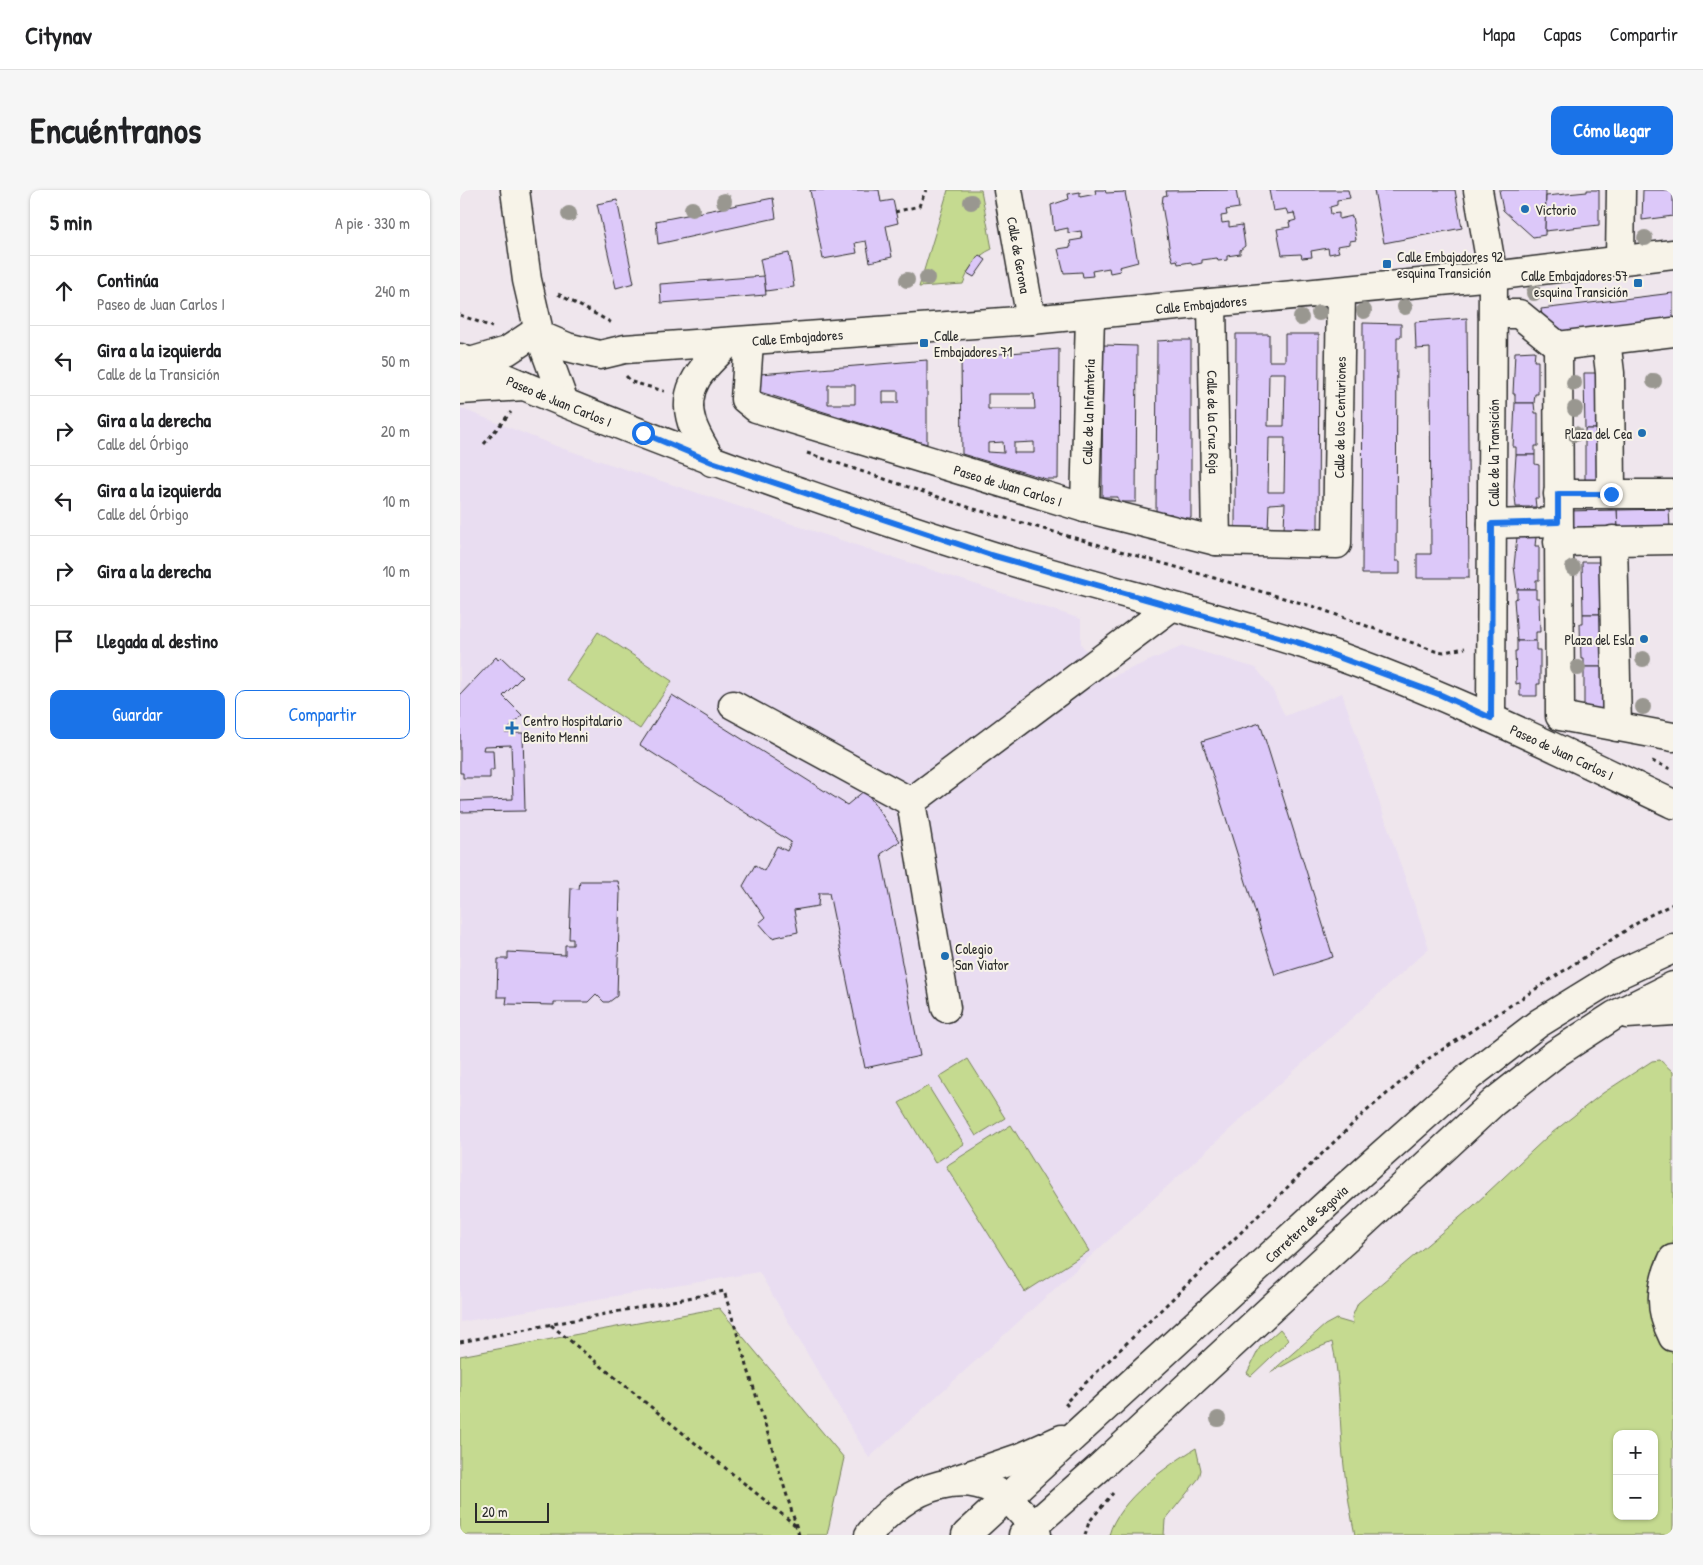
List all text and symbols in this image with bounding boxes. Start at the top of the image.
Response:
text: Citynav [25,19,92,51]
text: Mapa [1483,22,1515,47]
text: Capas [1543,22,1582,47]
text: Compartir [1610,22,1678,47]
button: Cómo llegar [1551,106,1673,155]
text: Encuéntranos [30,107,201,154]
place label: Victorio [1535,200,1576,219]
marker: Victorio [1519,203,1531,215]
text: 5 min [50,208,92,237]
text: A pie · 330 m [335,212,410,234]
street label: Calle de Gerona [1003,215,1036,295]
place label: Calle Embajadores 92 esquina Transición [1397,247,1504,283]
marker: Calle Embajadores 92 esquina Transición [1381,258,1393,270]
place label: Calle Embajadores 57 esquina Transición [1521,266,1628,302]
text: Continúa [97,267,158,293]
icon: ahead [50,277,78,305]
marker: Calle Embajadores 57 esquina Transición [1632,277,1644,289]
text: 240 m [375,280,410,302]
street label: Calle Embajadores [1155,290,1247,318]
text: Paseo de Juan Carlos I [97,293,225,315]
street label: Calle Embajadores [751,324,844,349]
place label: Calle Embajadores 71 [934,326,1012,362]
text: Gira a la izquierda [97,337,221,363]
marker: Calle Embajadores 71 [918,337,930,349]
icon: left [50,347,78,375]
text: 50 m [382,350,410,372]
street label: Calle de los Centuriones [1329,356,1349,478]
street label: Calle de la Infantería [1077,358,1098,465]
text: Calle de la Transición [97,363,220,385]
street label: Paseo de Juan Carlos I [504,370,615,431]
street label: Calle de la Cruz Roja [1204,370,1224,474]
street label: Calle de la Transición [1484,399,1503,507]
text: Gira a la derecha [97,407,211,433]
icon: right [50,417,78,445]
text: 20 m [381,420,410,442]
route start [632,422,655,445]
place label: Plaza del Cea [1565,424,1633,443]
marker: Plaza del Cea [1636,427,1648,439]
text: Calle del Órbigo [97,433,188,455]
street label: Paseo de Juan Carlos I [952,459,1065,510]
text: Gira a la izquierda [97,477,221,503]
route end [1600,483,1623,506]
icon: left [50,487,78,515]
text: 10 m [382,490,410,512]
text: Calle del Órbigo [97,503,188,525]
icon: right [50,557,78,585]
text: Gira a la derecha [97,558,211,584]
text: 10 m [382,560,410,582]
icon: arrive [50,627,78,655]
text: Llegada al destino [97,628,218,654]
place label: Plaza del Esla [1565,630,1635,649]
marker: Plaza del Esla [1638,633,1650,645]
button: Guardar [50,690,225,739]
button: Compartir [235,690,410,739]
place label: Centro Hospitalario Benito Menni [523,711,622,746]
street label: Paseo de Juan Carlos I [1508,719,1617,784]
marker: Centro Hospitalario Benito Menni [505,721,519,735]
place label: Colegio San Viator [955,939,1009,974]
marker: Colegio San Viator [939,950,951,962]
street label: Carretera de Segovia [1260,1180,1352,1266]
map controls [1613,1430,1658,1520]
button: + [1613,1430,1658,1475]
button: − [1613,1475,1658,1520]
scale bar [475,1500,549,1523]
text: 20 m [482,1502,508,1521]

